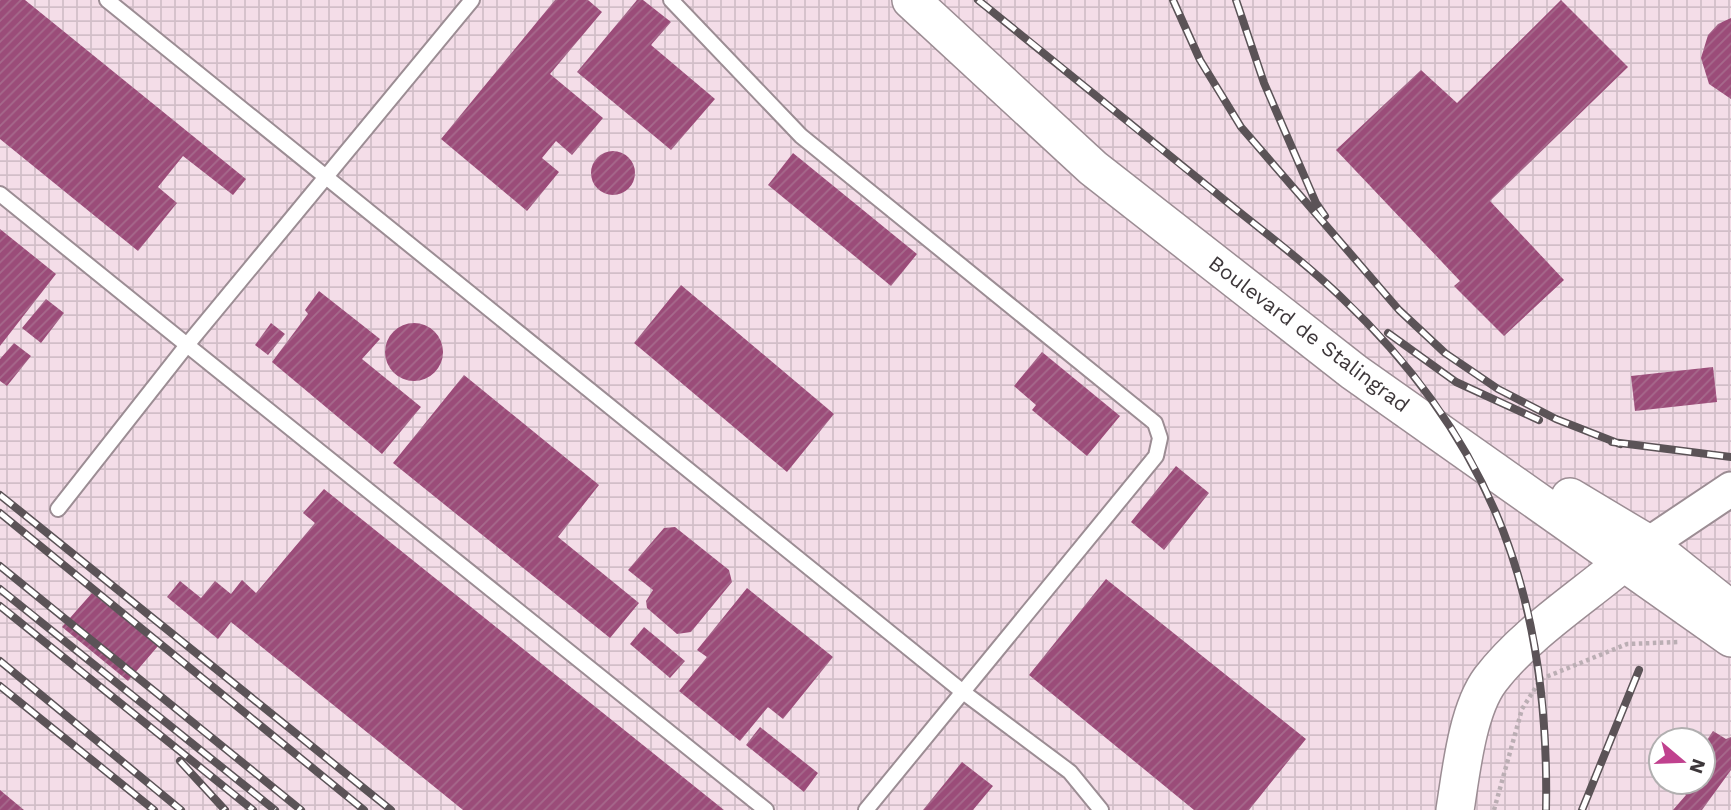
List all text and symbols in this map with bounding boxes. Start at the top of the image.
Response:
street label: Boulevard de Stalingrad [1204,250,1415,417]
north arrow [1647,726,1717,796]
text: N [1684,756,1711,777]

